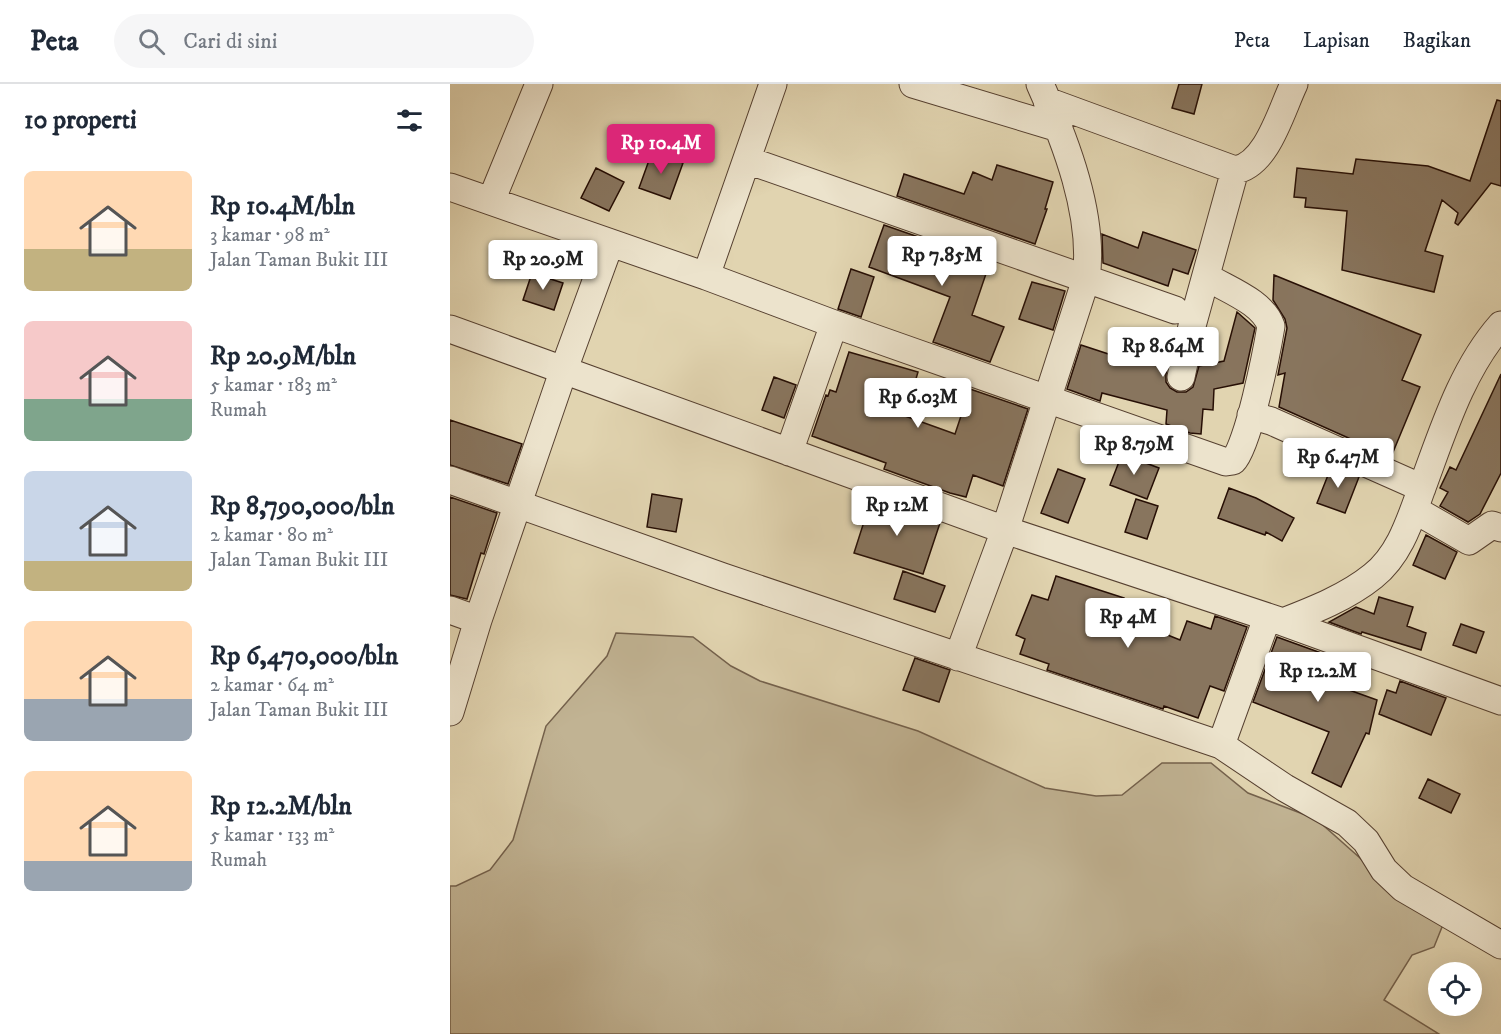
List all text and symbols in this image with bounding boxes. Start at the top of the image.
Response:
search box [114,14,534,68]
text: Peta [30,24,78,59]
icon: search [135,25,168,58]
text: Cari di sini [183,28,277,55]
text: Peta [1234,28,1270,54]
text: Lapisan [1303,28,1370,54]
text: Bagikan [1403,28,1471,54]
text: 10 properti [24,104,137,137]
icon: filters [393,104,426,137]
pin: Rp 10.4M [599,124,723,175]
text: Rp 10.4M [621,131,701,156]
text: Rp 10.4M/bln [210,190,355,223]
icon: home [72,195,144,267]
text: 3 kamar · 98 m² [210,223,330,248]
pin: Rp 7.85M [880,236,1004,287]
pin: Rp 20.9M [481,240,605,291]
text: Rp 7.85M [901,243,983,268]
text: Rp 20.9M [502,247,584,272]
text: Jalan Taman Bukit III [210,248,388,273]
pin: Rp 8.64M [1101,327,1225,378]
text: Rp 8.64M [1122,334,1204,359]
text: Rp 20.9M/bln [210,340,356,373]
icon: home [72,345,144,417]
text: 5 kamar · 183 m² [210,373,337,398]
pin: Rp 6.03M [856,378,980,429]
text: Rp 6.03M [878,385,958,410]
text: Rumah [210,398,267,423]
pin: Rp 8.79M [1072,425,1196,476]
text: Rp 8.79M [1094,432,1174,457]
pin: Rp 6.47M [1276,438,1400,489]
text: Rp 6.47M [1297,445,1379,470]
pin: Rp 12M [848,486,946,537]
text: Rp 8,790,000/bln [210,490,394,523]
text: Rp 12M [865,493,929,518]
icon: home [72,495,144,567]
text: 2 kamar · 80 m² [210,523,333,548]
text: Jalan Taman Bukit III [210,548,388,573]
pin: Rp 4M [1086,598,1170,649]
text: Rp 4M [1099,605,1157,630]
text: Rp 6,470,000/bln [210,640,398,673]
icon: home [72,645,144,717]
pin: Rp 12.2M [1256,652,1380,703]
text: Rp 12.2M [1279,659,1357,684]
text: 2 kamar · 64 m² [210,673,334,698]
text: Jalan Taman Bukit III [210,698,388,723]
text: Rp 12.2M/bln [210,790,352,823]
icon: home [72,795,144,867]
text: 5 kamar · 133 m² [210,823,334,848]
text: Rumah [210,848,267,873]
map controls [1428,962,1482,1016]
button: locate [1428,962,1482,1016]

